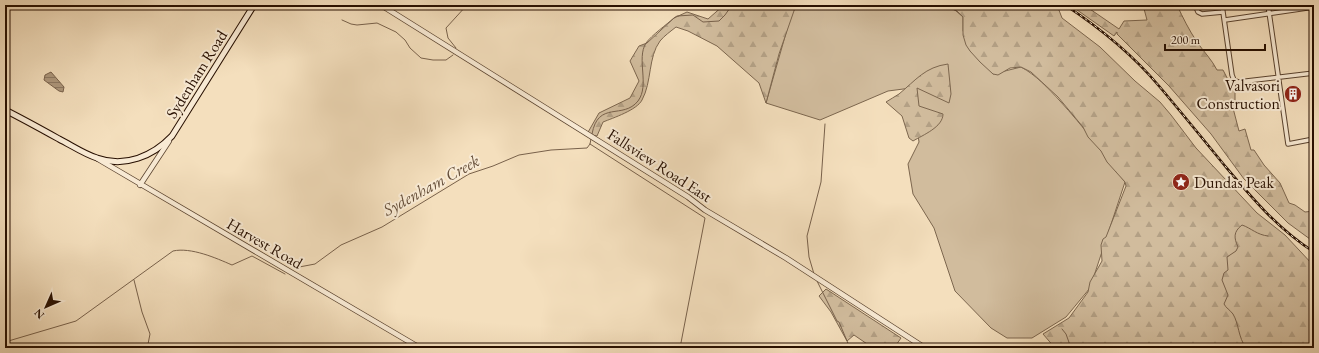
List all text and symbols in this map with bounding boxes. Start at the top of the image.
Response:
street label: Sydenham Road [161,25,232,122]
scale bar [1165,26,1265,52]
text: 200 m [1171,32,1201,48]
place label: Valvasori Construction [1196,75,1281,114]
building icon: Valvasori Construction [1283,84,1303,104]
street label: Fallsview Road East [604,124,716,207]
water label: Sydenham Creek [378,149,483,221]
place icon: Dundas Peak [1171,172,1191,192]
place label: Dundas Peak [1194,172,1274,193]
street label: Harvest Road [223,213,307,274]
north arrow [26,287,66,327]
text: N [31,306,47,322]

